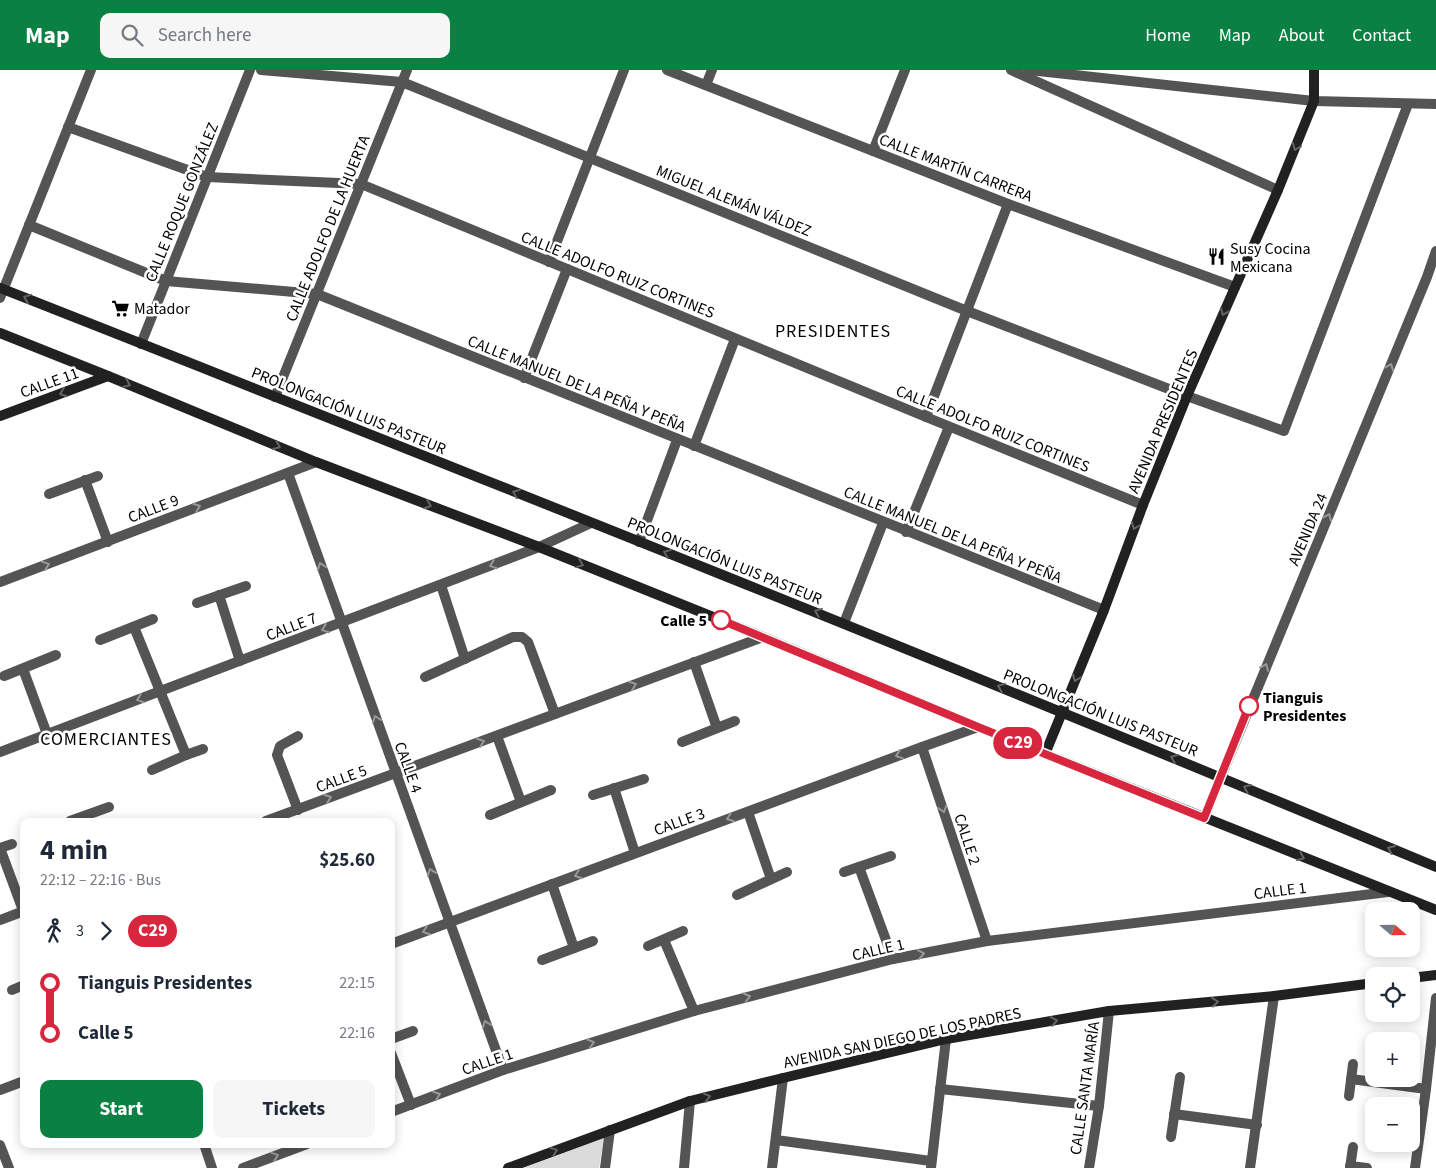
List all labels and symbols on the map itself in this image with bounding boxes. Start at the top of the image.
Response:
street label: CALLE ROQUE GONZÁLEZ [140,119,224,285]
street label: CALLE MARTÍN CARRERA [876,129,1036,207]
street label: CALLE ADOLFO DE LA HUERTA [280,132,376,325]
one-way arrow [1291,142,1301,150]
street label: MIGUEL ALEMÁN VÁLDEZ [653,160,815,242]
street label: CALLE ADOLFO RUIZ CORTINES [517,226,718,324]
place label: Susy Cocina Mexicana [1230,238,1310,278]
restaurant icon: Susy Cocina Mexicana [1206,247,1226,267]
one-way arrow [23,294,32,305]
supermarket icon: Matador [110,298,130,318]
place label: Matador [134,298,190,320]
one-way arrow [1219,307,1230,316]
district label: PRESIDENTES [775,319,891,344]
street label: CALLE MANUEL DE LA PEÑA Y PEÑA [464,330,689,438]
street label: AVENIDA PRESIDENTES [1123,346,1203,497]
street label: CALLE 11 [17,362,82,404]
street label: PROLONGACIÓN LUIS PASTEUR [248,362,449,460]
one-way arrow [1384,363,1394,372]
one-way arrow [122,377,131,388]
street label: CALLE ADOLFO RUIZ CORTINES [892,380,1093,478]
one-way arrow [59,387,67,397]
one-way arrow [272,440,281,450]
street label: CALLE MANUEL DE LA PEÑA Y PEÑA [840,481,1065,589]
one-way arrow [512,488,521,499]
street label: CALLE 9 [125,489,182,529]
street label: AVENIDA 24 [1283,490,1333,569]
one-way arrow [424,499,432,509]
one-way arrow [193,503,201,513]
street label: PROLONGACIÓN LUIS PASTEUR [624,512,825,610]
one-way arrow [1321,513,1332,522]
one-way arrow [1131,522,1141,530]
one-way arrow [663,548,672,559]
one-way arrow [575,558,584,568]
one-way arrow [489,559,498,569]
one-way arrow [41,561,49,571]
one-way arrow [317,562,327,570]
street label: CALLE 7 [263,607,320,647]
one-way arrow [814,608,823,619]
place label: Calle 5 [660,610,707,632]
marker: Calle 5 [711,610,731,630]
one-way arrow [321,623,330,633]
one-way arrow [1259,663,1270,672]
street label: PROLONGACIÓN LUIS PASTEUR [1000,664,1201,762]
one-way arrow [1072,673,1082,682]
one-way arrow [628,681,637,691]
one-way arrow [997,683,1006,693]
place label: Tianguis Presidentes [1263,687,1346,727]
one-way arrow [136,693,145,703]
marker: Tianguis Presidentes [1239,696,1259,716]
one-way arrow [372,715,382,723]
district label: COMERCIANTES [40,727,172,752]
line badge: C29 [989,727,1047,759]
one-way arrow [476,738,485,748]
street label: CALLE 4 [389,739,427,796]
one-way arrow [895,749,904,759]
one-way arrow [1171,754,1179,764]
street label: CALLE 5 [313,760,370,798]
one-way arrow [1243,784,1252,795]
one-way arrow [324,794,332,804]
street label: CALLE 3 [651,803,708,841]
one-way arrow [937,805,947,813]
street label: CALLE 2 [948,811,986,868]
one-way arrow [727,812,735,822]
one-way arrow [1387,844,1396,855]
one-way arrow [1296,851,1304,861]
one-way arrow [427,868,437,876]
one-way arrow [574,869,583,879]
street label: CALLE 1 [1252,877,1308,905]
north arrow [1365,902,1420,958]
one-way arrow [422,925,430,935]
street label: CALLE 1 [850,933,907,967]
one-way arrow [917,949,926,960]
one-way arrow [742,992,751,1003]
one-way arrow [1211,996,1219,1007]
street label: AVENIDA SAN DIEGO DE LOS PADRES [781,1002,1023,1074]
one-way arrow [1049,1016,1058,1026]
street label: CALLE SANTA MARÍA [1065,1020,1105,1156]
one-way arrow [482,1021,492,1029]
one-way arrow [586,1038,594,1048]
street label: CALLE 1 [459,1043,516,1081]
one-way arrow [432,1091,441,1101]
one-way arrow [703,1092,712,1103]
one-way arrow [549,1147,558,1157]
one-way arrow [270,1152,279,1162]

